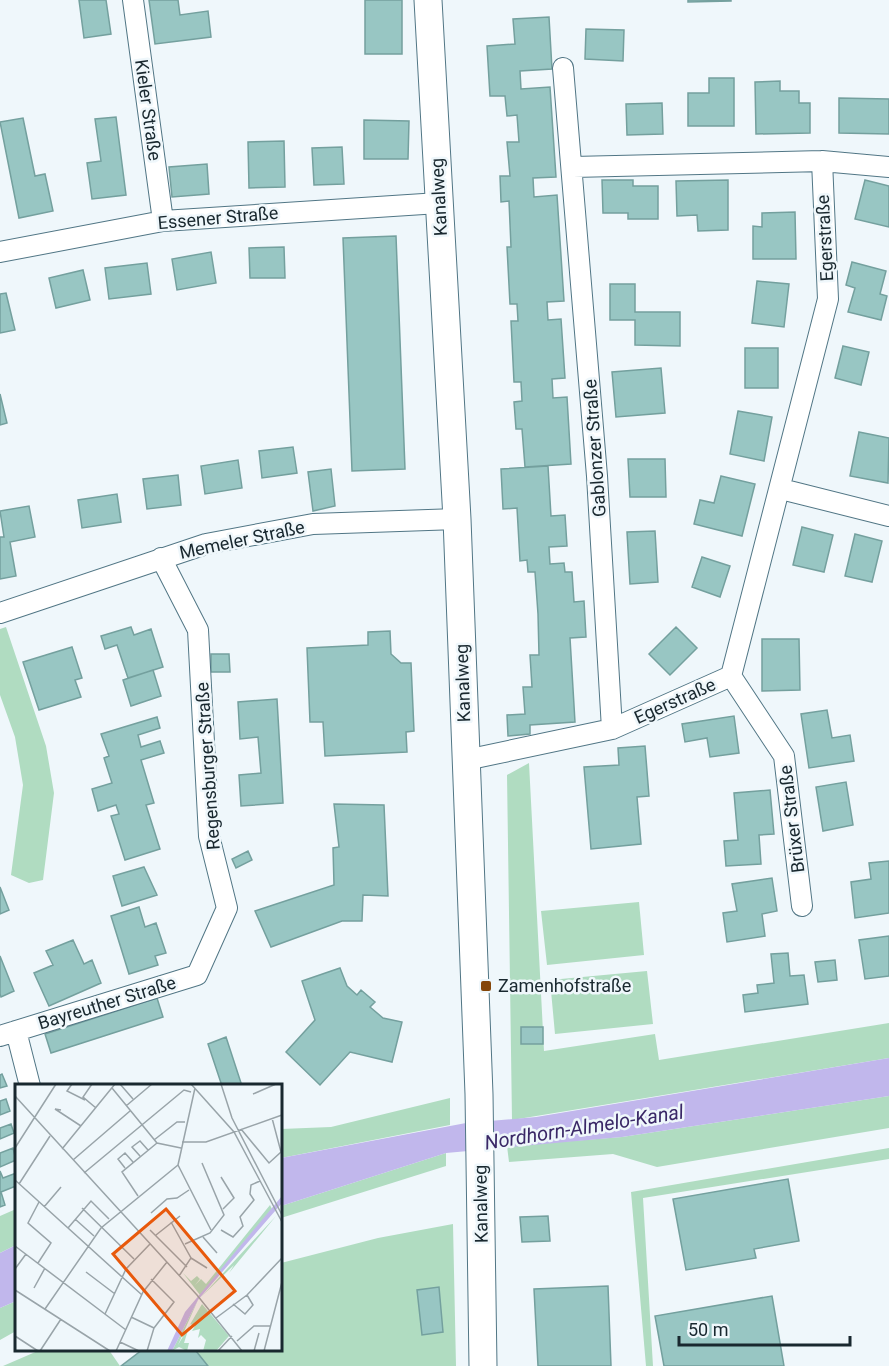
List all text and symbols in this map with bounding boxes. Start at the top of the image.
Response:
street label: Kieler Straße [131,58,166,162]
street label: Kanalweg [426,157,451,237]
street label: Egerstraße [812,194,837,282]
street label: Essener Straße [157,202,279,233]
street label: Gablonzer Straße [579,378,610,518]
street label: Memeler Straße [177,516,306,563]
street label: Kanalweg [451,643,474,723]
street label: Egerstraße [631,673,719,728]
street label: Regensburger Straße [191,681,224,851]
street label: Brüxer Straße [774,764,809,874]
street label: Bayreuther Straße [35,972,178,1033]
place label: Zamenhofstraße [498,975,631,996]
marker: Zamenhofstraße [479,979,493,993]
inset map [15,1084,282,1351]
water label: Nordhorn-Almelo-Kanal [483,1099,685,1155]
street label: Kanalweg [469,1165,492,1243]
scale bar [679,1309,850,1347]
text: 50 m [688,1319,728,1340]

